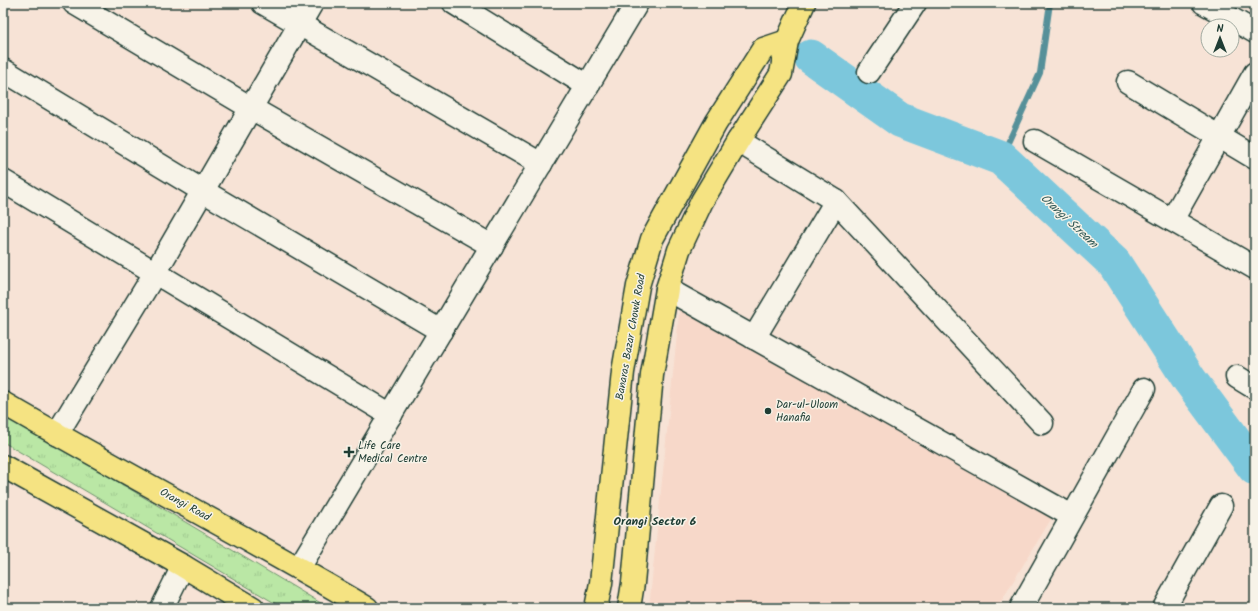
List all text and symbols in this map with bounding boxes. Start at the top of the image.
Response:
north arrow [1200,18,1240,58]
text: N [1217,20,1224,38]
water label: Orangi Stream [1036,189,1103,254]
street label: Banaras Bazar Chowk Road [611,272,651,401]
place label: Dar-ul-Uloom Hanafia [776,396,838,427]
marker: Dar-ul-Uloom Hanafia [763,406,773,416]
place label: Life Care Medical Centre [358,437,427,468]
marker: Life Care Medical Centre [343,446,355,458]
street label: Orangi Road [156,484,214,527]
district label: Orangi Sector 6 [614,512,697,531]

